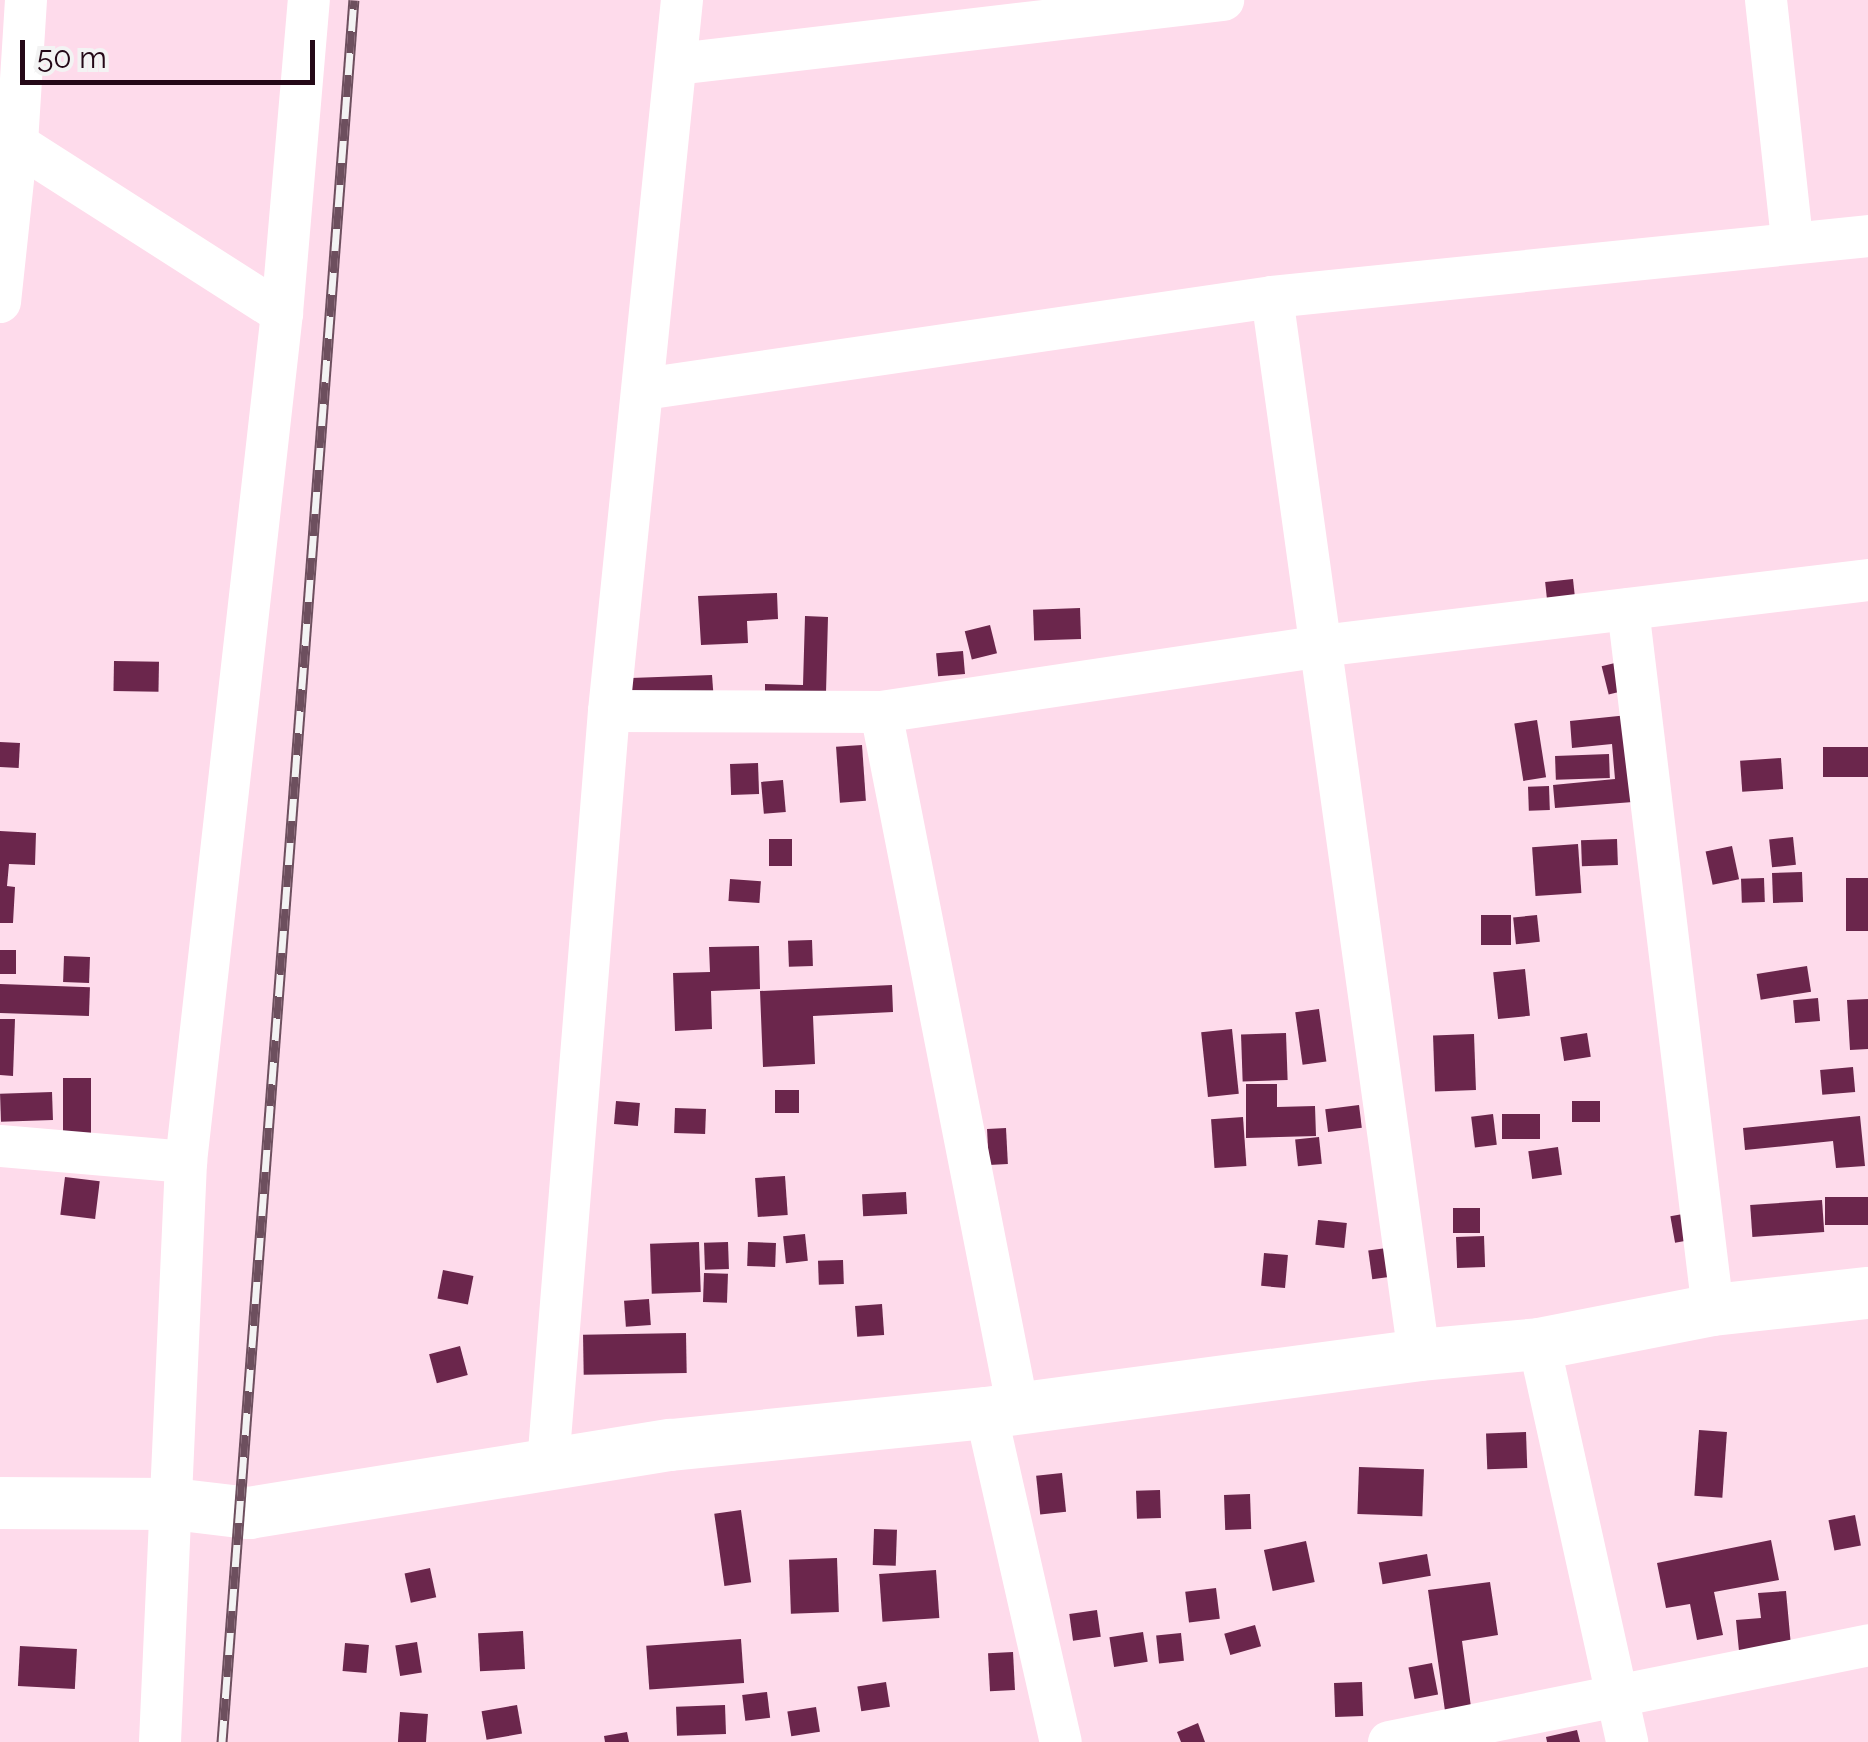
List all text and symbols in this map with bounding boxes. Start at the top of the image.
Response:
scale bar [25,20,320,82]
text: 50 m [37,40,107,75]

